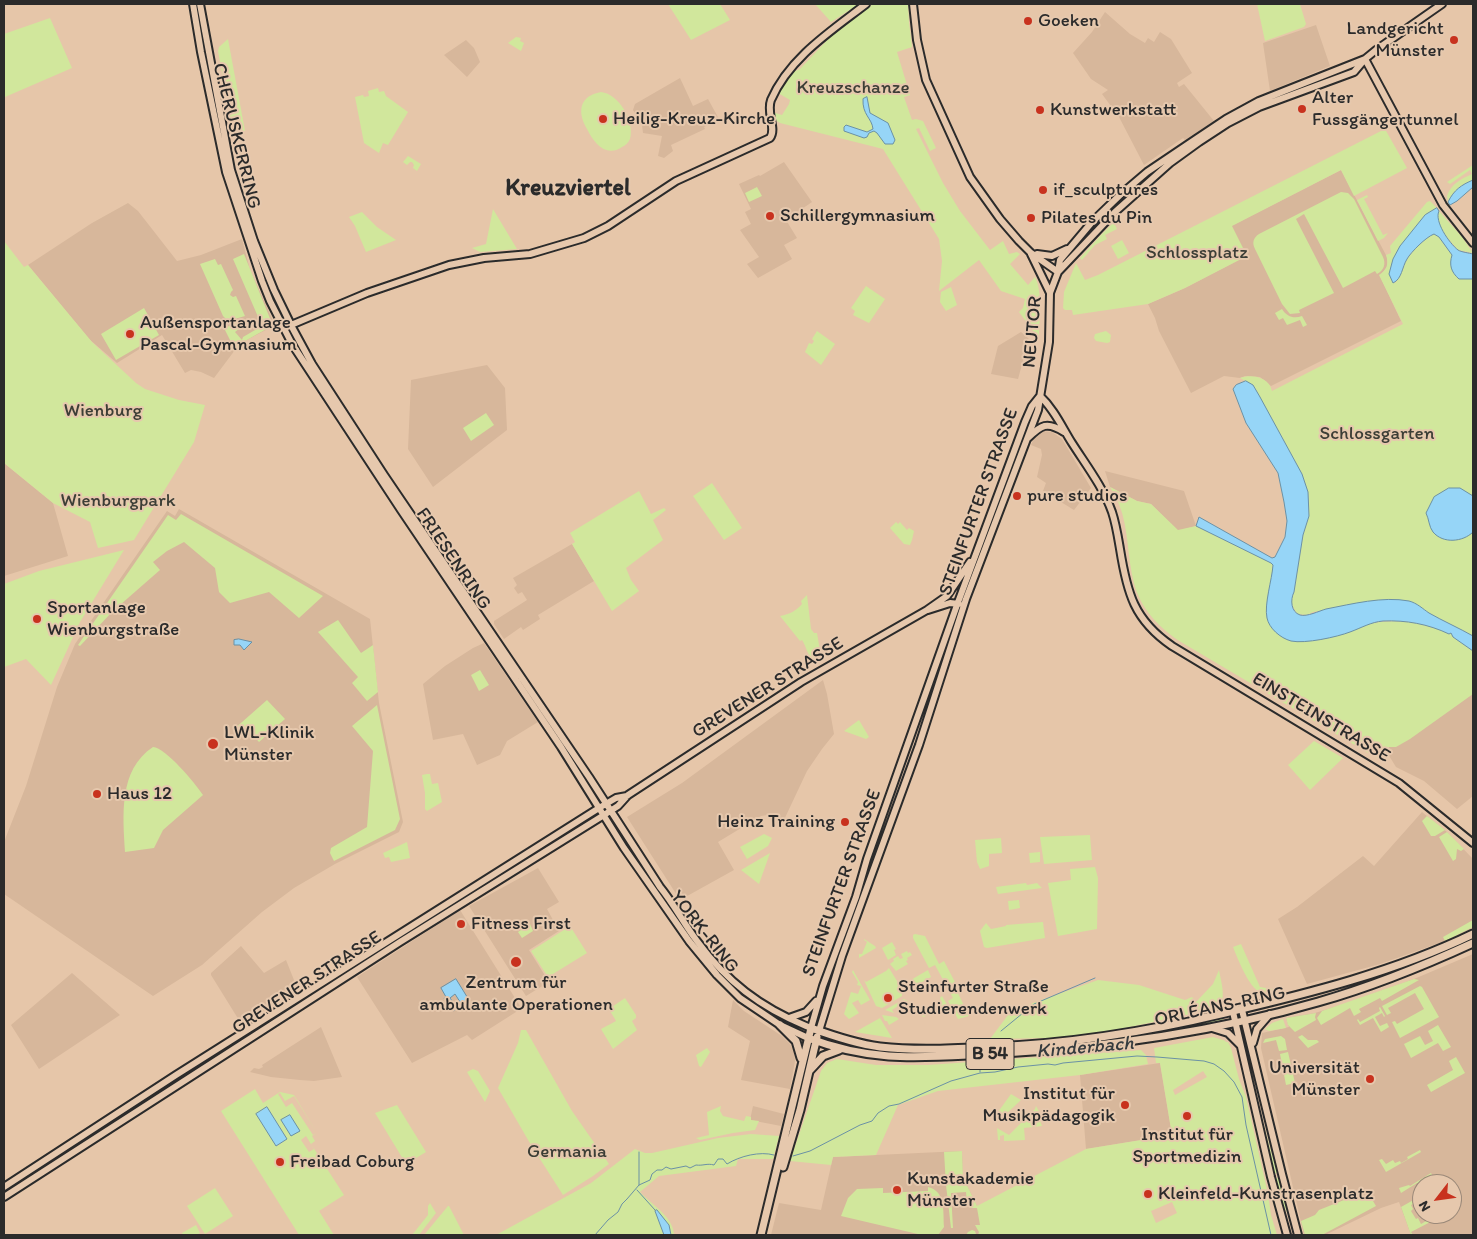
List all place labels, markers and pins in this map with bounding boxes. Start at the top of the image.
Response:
place label: Goeken [1038,10,1099,32]
marker: Goeken [1022,15,1034,27]
place label: Landgericht Münster [1347,18,1444,62]
marker: Landgericht Münster [1448,34,1460,46]
place label: Alter Fussgängertunnel [1312,87,1459,131]
place label: Kunstwerkstatt [1050,99,1177,121]
marker: Alter Fussgängertunnel [1296,103,1308,115]
marker: Kunstwerkstatt [1034,104,1046,116]
place label: Heilig-Kreuz-Kirche [613,108,775,130]
marker: Heilig-Kreuz-Kirche [597,113,609,125]
place label: if_sculptures [1053,179,1158,201]
marker: if_sculptures [1037,184,1049,196]
place label: Schillergymnasium [780,205,935,227]
place label: Pilates du Pin [1041,207,1152,229]
marker: Schillergymnasium [764,210,776,222]
marker: Pilates du Pin [1025,212,1037,224]
place label: Außensportanlage Pascal-Gymnasium [140,312,297,356]
marker: Außensportanlage Pascal-Gymnasium [124,328,136,340]
place label: pure studios [1027,485,1127,507]
marker: pure studios [1011,490,1023,502]
place label: Sportanlage Wienburgstraße [47,597,179,641]
marker: Sportanlage Wienburgstraße [31,613,43,625]
place label: LWL-Klinik Münster [224,722,314,766]
marker: LWL-Klinik Münster [206,737,220,751]
place label: Haus 12 [107,783,172,805]
marker: Haus 12 [91,788,103,800]
place label: Heinz Training [717,811,835,833]
marker: Heinz Training [839,816,851,828]
place label: Fitness First [471,913,571,935]
marker: Fitness First [455,918,467,930]
marker: Zentrum für ambulante Operationen [509,955,523,969]
place label: Zentrum für ambulante Operationen [419,972,613,1016]
place label: Steinfurter Straße Studierendenwerk [898,976,1049,1020]
marker: Steinfurter Straße Studierendenwerk [882,992,894,1004]
place label: Universität Münster [1269,1057,1360,1101]
marker: Universität Münster [1364,1073,1376,1085]
place label: Institut für Musikpädagogik [982,1083,1115,1127]
marker: Institut für Musikpädagogik [1119,1099,1131,1111]
marker: Institut für Sportmedizin [1181,1110,1193,1122]
place label: Institut für Sportmedizin [1132,1124,1242,1168]
place label: Freibad Coburg [290,1151,415,1173]
marker: Freibad Coburg [274,1156,286,1168]
place label: Kunstakademie Münster [907,1168,1034,1212]
place label: Kleinfeld-Kunstrasenplatz [1158,1183,1374,1205]
marker: Kunstakademie Münster [891,1184,903,1196]
marker: Kleinfeld-Kunstrasenplatz [1142,1188,1154,1200]

